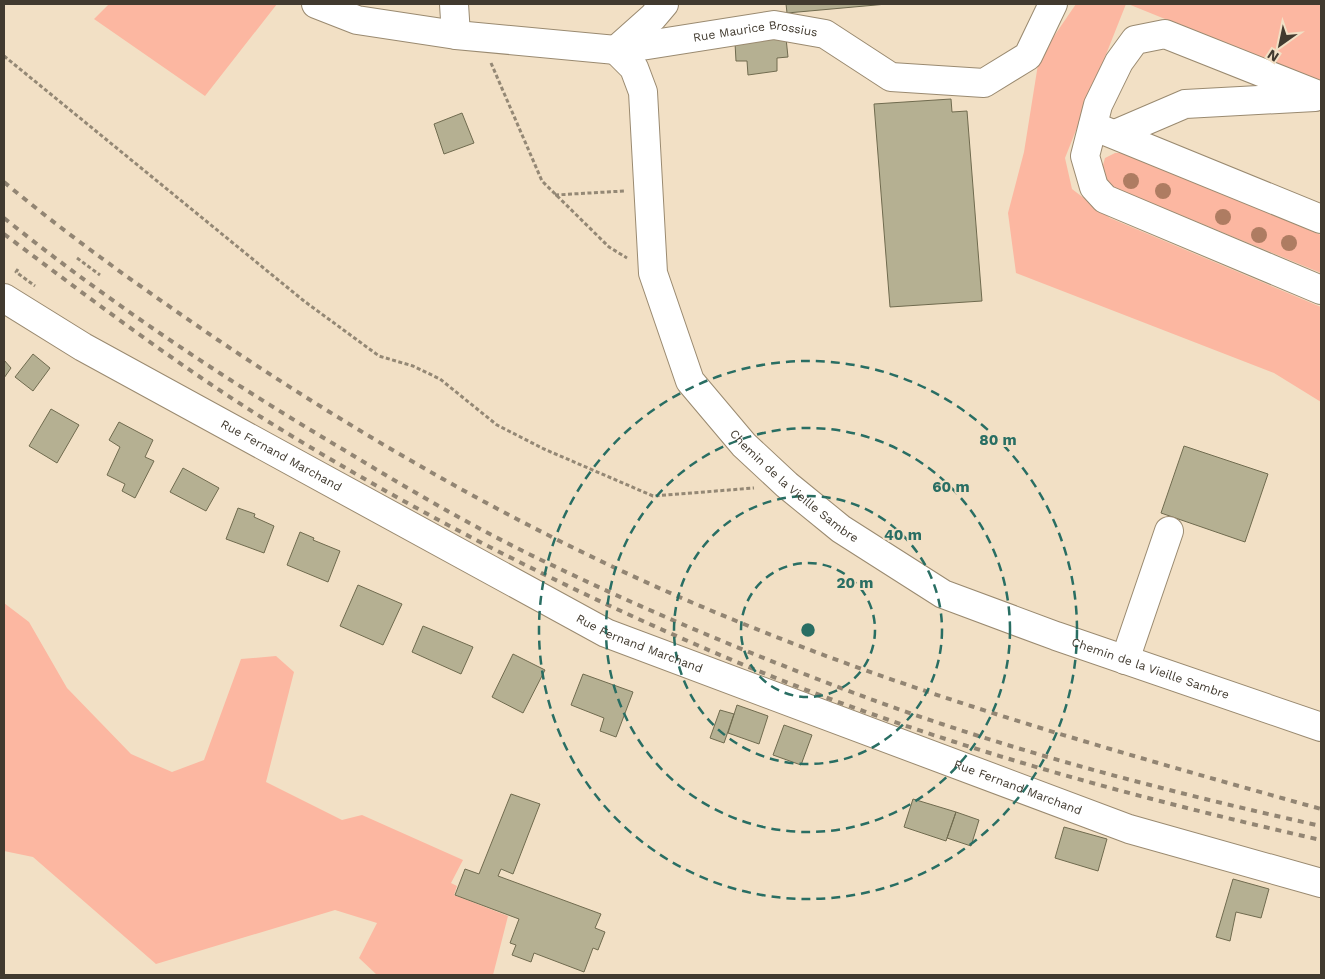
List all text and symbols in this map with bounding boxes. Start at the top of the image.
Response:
street label: Rue Maurice Brossius [692,18,819,45]
north arrow [1255,20,1305,70]
text: N [1264,46,1282,65]
street label: Rue Fernand Marchand [218,417,344,494]
street label: Chemin de la Vieille Sambre [727,427,861,545]
text: 80 m [979,431,1017,449]
text: 60 m [932,478,970,496]
text: 40 m [884,526,922,544]
text: 20 m [836,574,874,592]
street label: Rue Fernand Marchand [574,611,705,676]
centre of rings [799,621,817,639]
street label: Chemin de la Vieille Sambre [1070,635,1231,702]
street label: Rue Fernand Marchand [952,757,1084,818]

